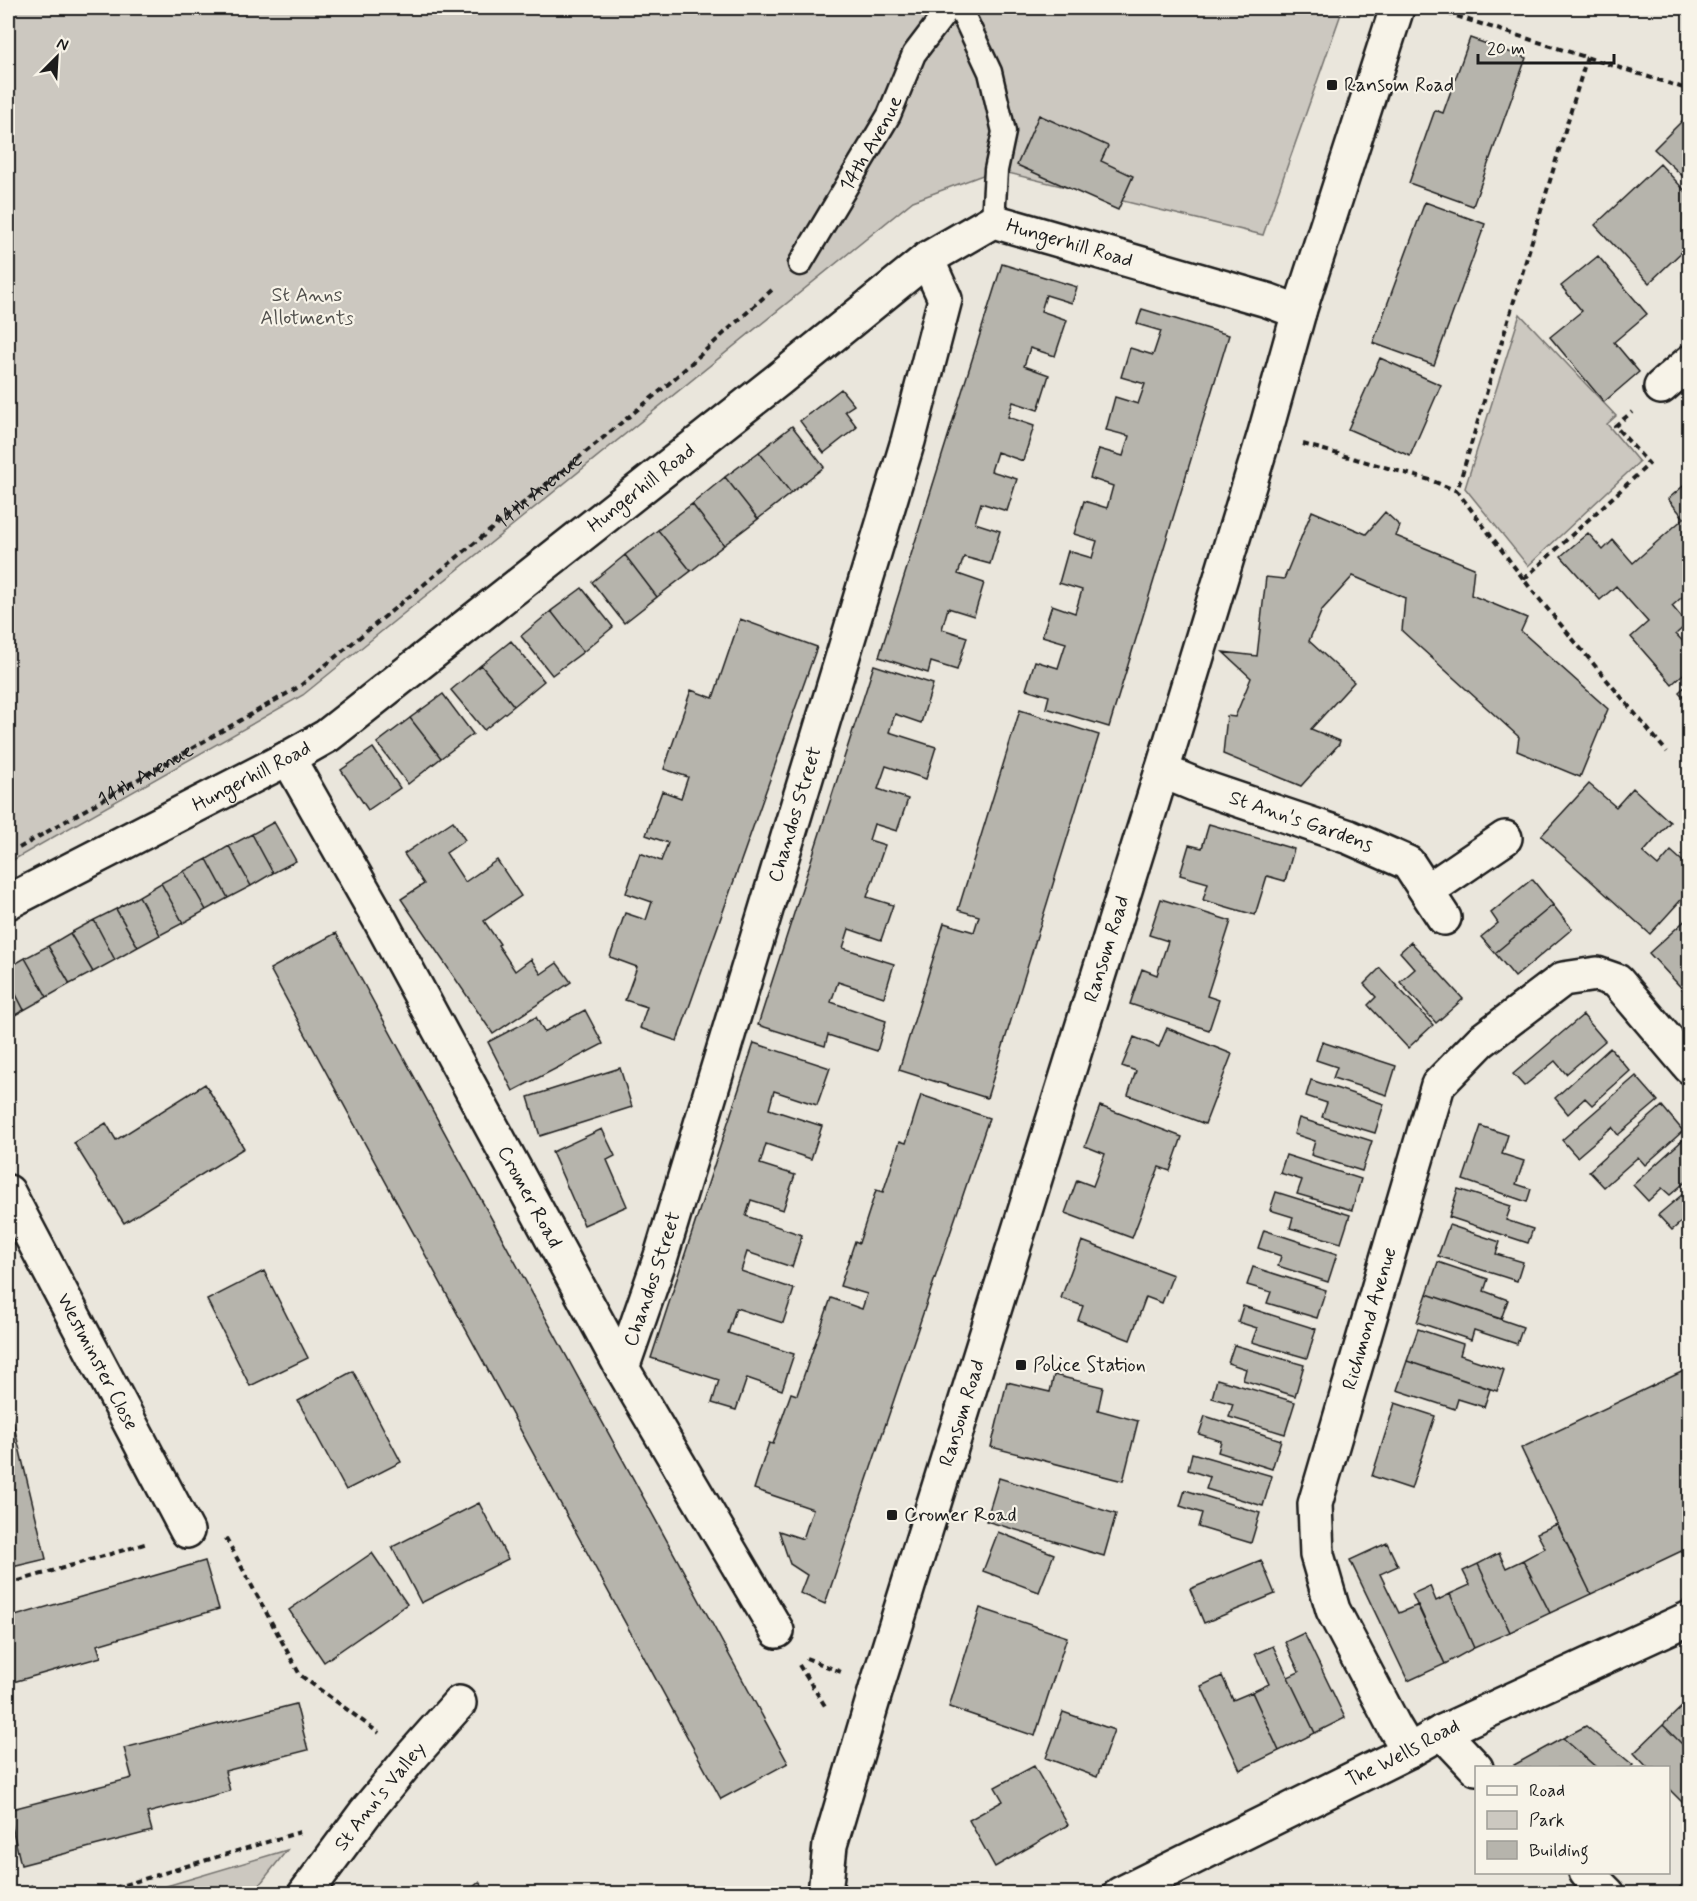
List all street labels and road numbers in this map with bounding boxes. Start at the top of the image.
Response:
street label: 14th Avenue [833,92,909,196]
street label: Hungerhill Road [1003,212,1136,274]
street label: Hungerhill Road [582,437,701,539]
street label: 14th Avenue [488,447,588,535]
street label: Hungerhill Road [188,734,316,819]
street label: 14th Avenue [93,737,198,813]
street label: Chandos Street [762,743,828,886]
street label: St Ann's Gardens [1226,784,1377,859]
street label: Ransom Road [1077,892,1136,1006]
street label: Cromer Road [491,1141,568,1253]
street label: Chandos Street [617,1208,687,1350]
street label: Richmond Avenue [1336,1244,1403,1393]
street label: Westminster Close [50,1289,145,1435]
street label: Ransom Road [933,1356,991,1470]
street label: The Wells Road [1341,1712,1464,1794]
street label: St Ann's Valley [328,1736,432,1857]

